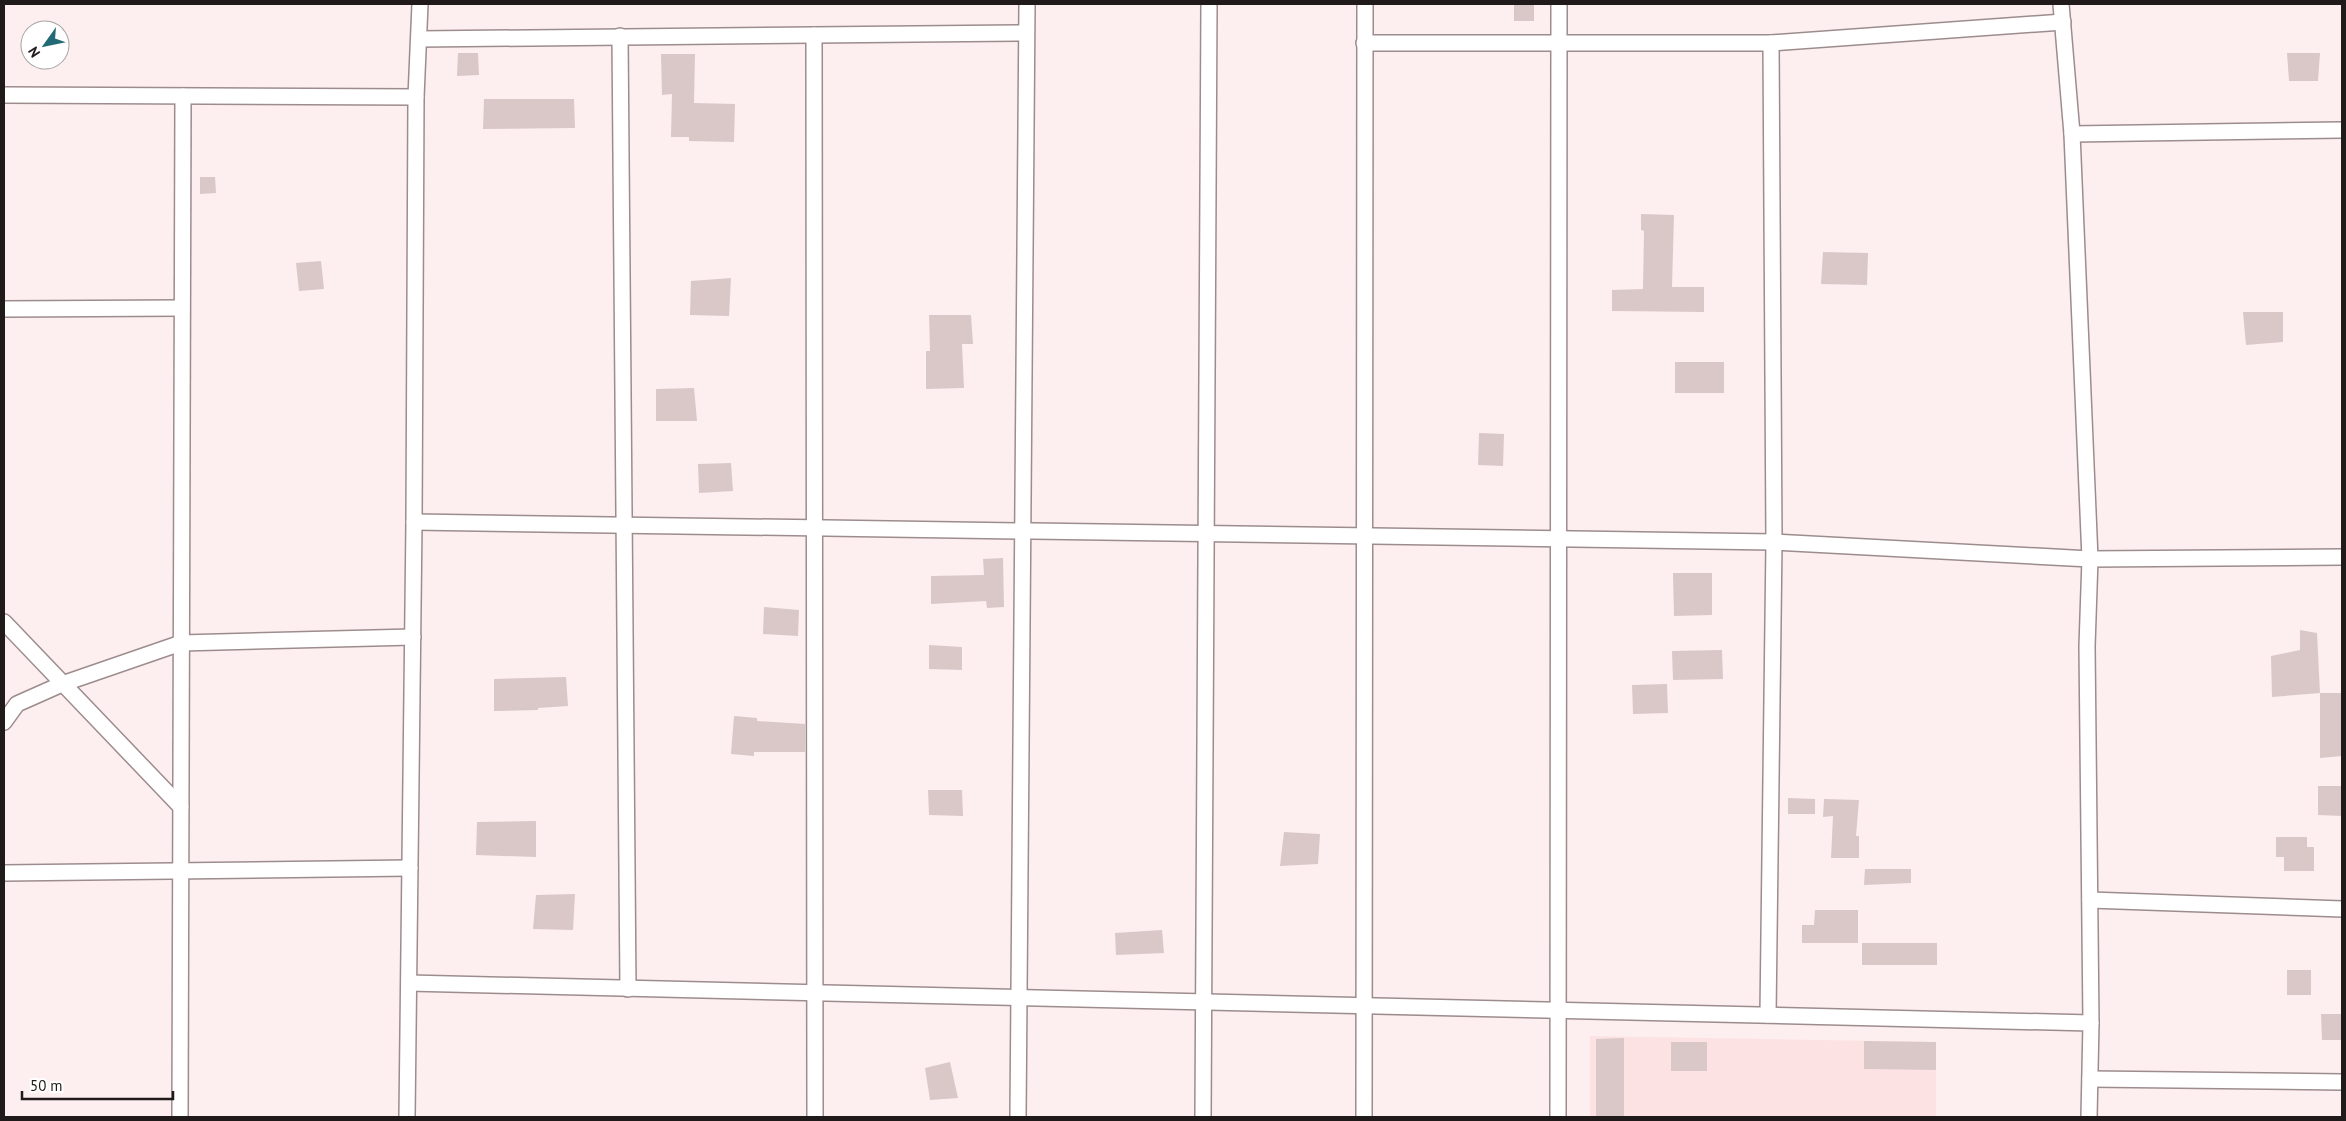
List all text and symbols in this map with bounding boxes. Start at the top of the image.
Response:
north arrow [20,20,70,70]
text: N [24,43,44,61]
scale bar [22,1068,174,1100]
text: 50 m [30,1076,63,1095]

